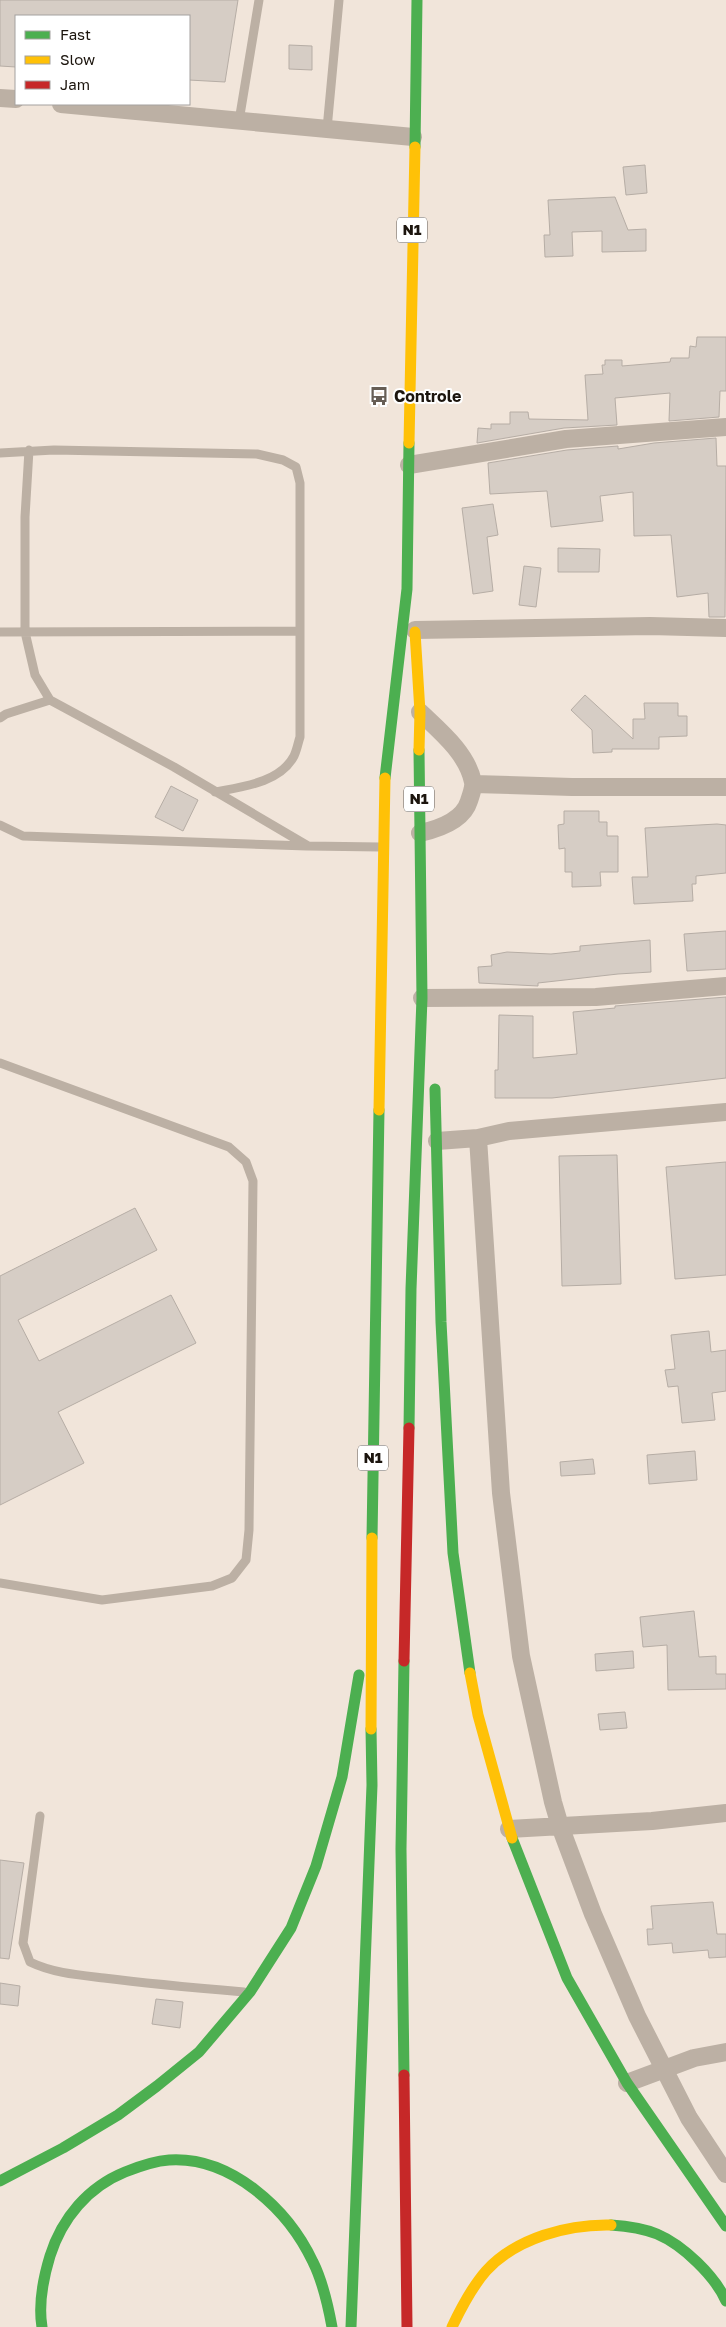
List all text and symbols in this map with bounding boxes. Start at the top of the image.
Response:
legend [15,15,190,105]
text: Fast [60,25,91,43]
text: Slow [60,50,95,68]
text: Jam [60,75,90,93]
road number: N1 [397,218,427,242]
bus stop icon: Controle [368,385,390,407]
place label: Controle [394,386,461,406]
road number: N1 [404,786,434,812]
road number: N1 [358,1446,388,1470]

